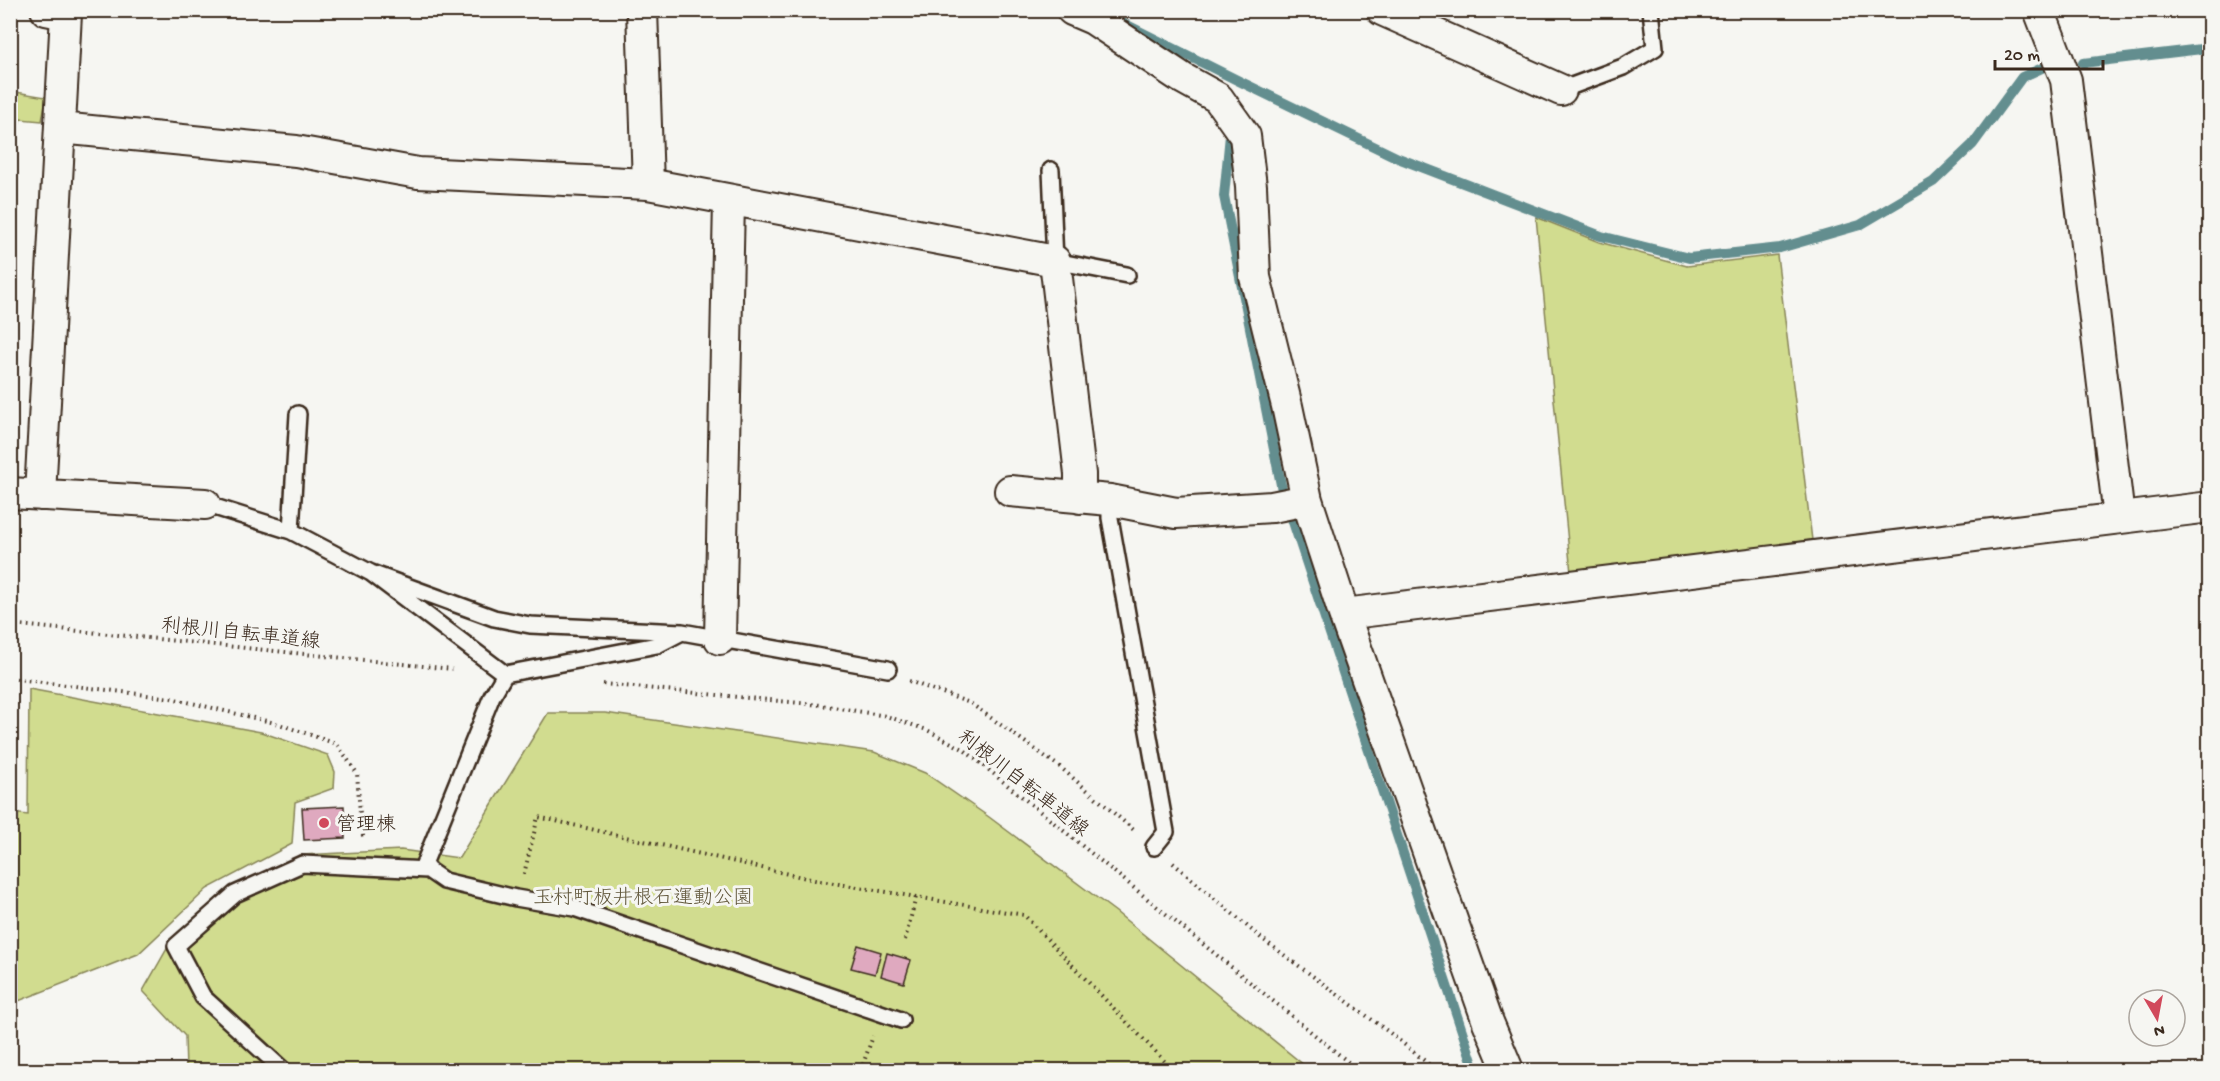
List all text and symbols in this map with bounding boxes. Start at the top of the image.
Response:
scale bar [1995,33,2103,71]
text: 20 m [2004,46,2040,67]
street label: 利根川自転車道線 [160,614,322,655]
street label: 利根川自転車道線 [952,725,1093,843]
place label: 管理棟 [336,813,396,838]
marker: 管理棟 [317,816,331,830]
park label: 玉村町板井根石運動公園 [533,886,753,911]
north arrow [2127,988,2187,1048]
text: N [2152,1019,2166,1040]

